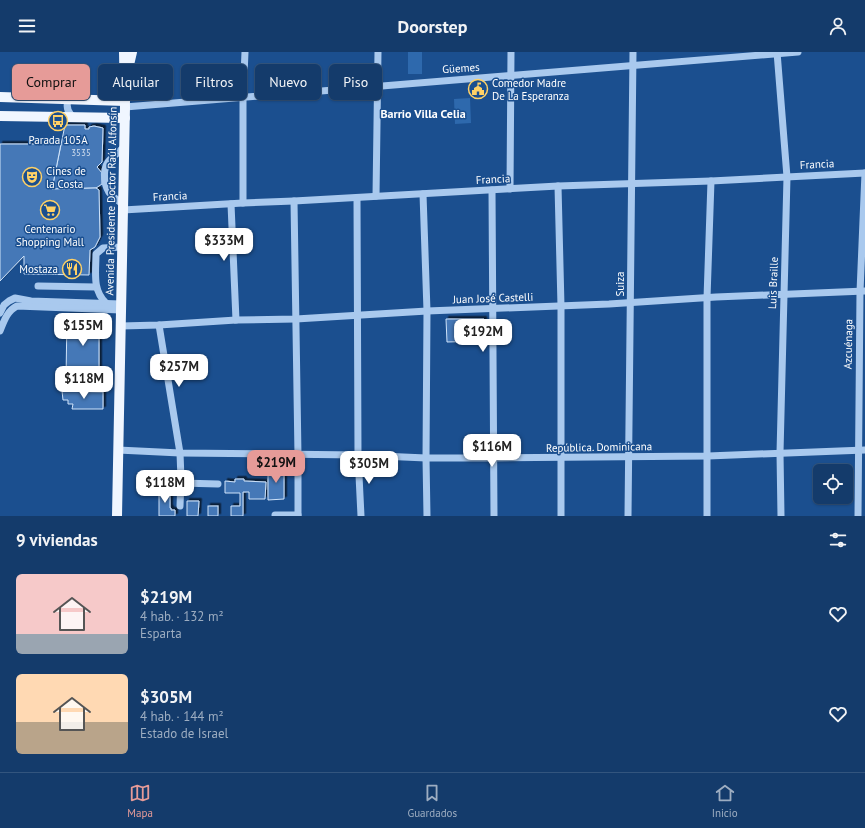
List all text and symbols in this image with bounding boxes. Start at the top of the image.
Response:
icon: menu [16,15,38,37]
text: Doorstep [398,15,467,38]
icon: person [827,15,849,37]
street label: Güemes [442,60,481,76]
chip: Comprar [12,64,90,100]
chip: Alquilar [98,64,173,100]
chip: Filtros [181,64,247,100]
chip: Nuevo [255,64,321,100]
chip: Piso [329,64,382,100]
place label: Comedor Madre De La Esperanza [492,76,569,103]
public building icon: Comedor Madre De La Esperanza [467,78,489,100]
street label: Avenida Presidente Doctor Raúl Alfonsín [102,106,120,296]
district label: Barrio Villa Celia [380,106,466,121]
bus stop icon: Parada 105A [47,110,69,132]
place label: Parada 105A [28,133,88,147]
house number: 3535 [71,147,91,158]
street label: Francia [800,156,834,172]
place label: Cines de la Costa [46,164,86,191]
theatre icon: Cines de la Costa [21,166,43,188]
street label: Francia [476,171,510,187]
street label: Francia [153,188,187,204]
supermarket icon: Centenario Shopping Mall [39,199,61,221]
place label: Centenario Shopping Mall [16,222,85,249]
pin: $333M [196,228,252,262]
text: $333M [204,232,244,249]
street label: Luis Braille [765,256,781,309]
restaurant icon: Mostaza [61,258,83,280]
place label: Mostaza [19,262,58,276]
street label: Suiza [613,271,627,297]
street label: Juan José Castelli [452,290,534,306]
pin: $155M [55,313,111,347]
text: $155M [63,317,103,334]
pin: $192M [455,319,511,353]
street label: Azcuénaga [841,319,855,369]
text: $192M [463,323,503,340]
pin: $257M [151,354,207,388]
text: $257M [159,358,199,375]
pin: $118M [56,366,112,400]
text: $118M [64,370,104,387]
pin: $116M [464,434,520,468]
text: $116M [472,438,512,455]
street label: República. Dominicana [546,439,652,455]
pin: $219M [248,450,304,484]
pin: $305M [341,451,397,485]
text: $219M [256,454,296,471]
text: $305M [349,455,389,472]
map controls [813,464,853,504]
button: locate [813,464,853,504]
pin: $118M [137,470,193,504]
text: $118M [145,474,185,491]
text: 9 viviendas [16,529,98,551]
icon: filters [827,529,849,551]
text: $219M [140,586,192,608]
icon: home [48,590,96,638]
icon: heart [827,603,849,625]
text: 4 hab. · 132 m² [140,608,224,625]
text: Esparta [140,625,182,642]
text: $305M [140,686,192,708]
icon: home [48,690,96,738]
icon: heart [827,703,849,725]
text: 4 hab. · 144 m² [140,708,224,725]
text: Estado de Israel [140,725,228,742]
tab: Mapa [127,782,153,820]
tab: Guardados [407,782,457,820]
tab: Inicio [712,782,738,820]

